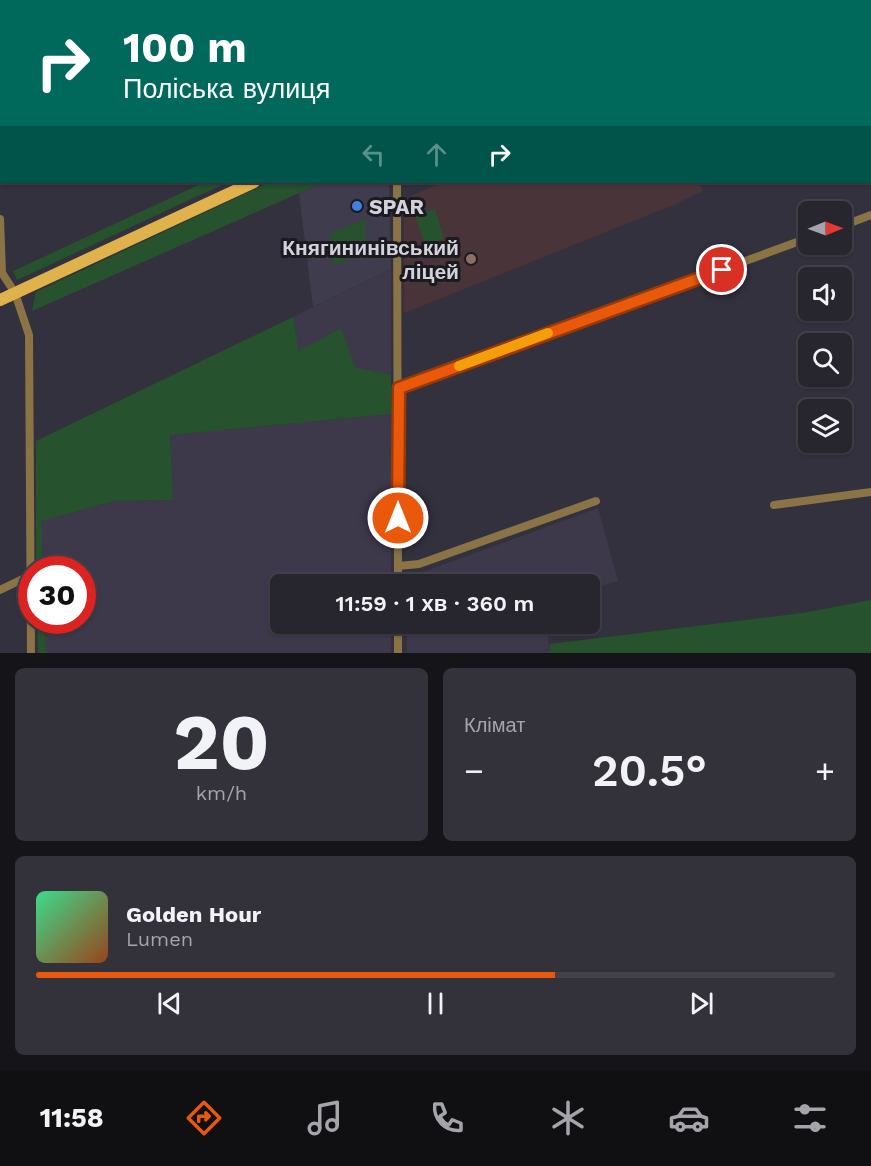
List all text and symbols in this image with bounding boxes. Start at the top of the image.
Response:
text: 100 m [123,23,247,72]
icon: right [24,24,102,102]
text: Поліська вулиця [123,73,330,105]
icon: left [357,138,390,171]
icon: ahead [420,138,453,171]
icon: right [483,138,516,171]
place label: SPAR [369,194,424,219]
marker: SPAR [350,199,364,213]
north arrow [798,201,852,255]
map controls [798,201,852,453]
place label: Княгининівський ліцей [282,235,459,284]
pin [696,244,747,295]
marker: Княгининівський ліцей [464,252,478,266]
icon: arrive [705,253,738,286]
button: sound [798,267,852,321]
button: search [798,333,852,387]
button: layers [798,399,852,453]
position arrow [366,486,430,550]
speed limit sign: 30 [18,556,96,634]
text: 11:59 · 1 хв · 360 m [336,591,534,616]
text: 20 [173,696,270,788]
text: Клімат [464,713,525,737]
text: 20.5° [592,744,707,797]
text: − [464,751,484,790]
text: + [815,751,835,790]
text: km/h [196,781,247,805]
text: Golden Hour [126,902,261,927]
text: Lumen [126,927,193,951]
icon: previous [153,987,186,1020]
icon: pause [419,987,452,1020]
icon: next [685,987,718,1020]
icon: directions [183,1097,225,1139]
icon: music [304,1097,346,1139]
icon: phone [426,1097,468,1139]
icon: climate [547,1097,589,1139]
icon: car [668,1097,710,1139]
icon: filters [789,1097,831,1139]
text: 11:58 [40,1102,104,1134]

